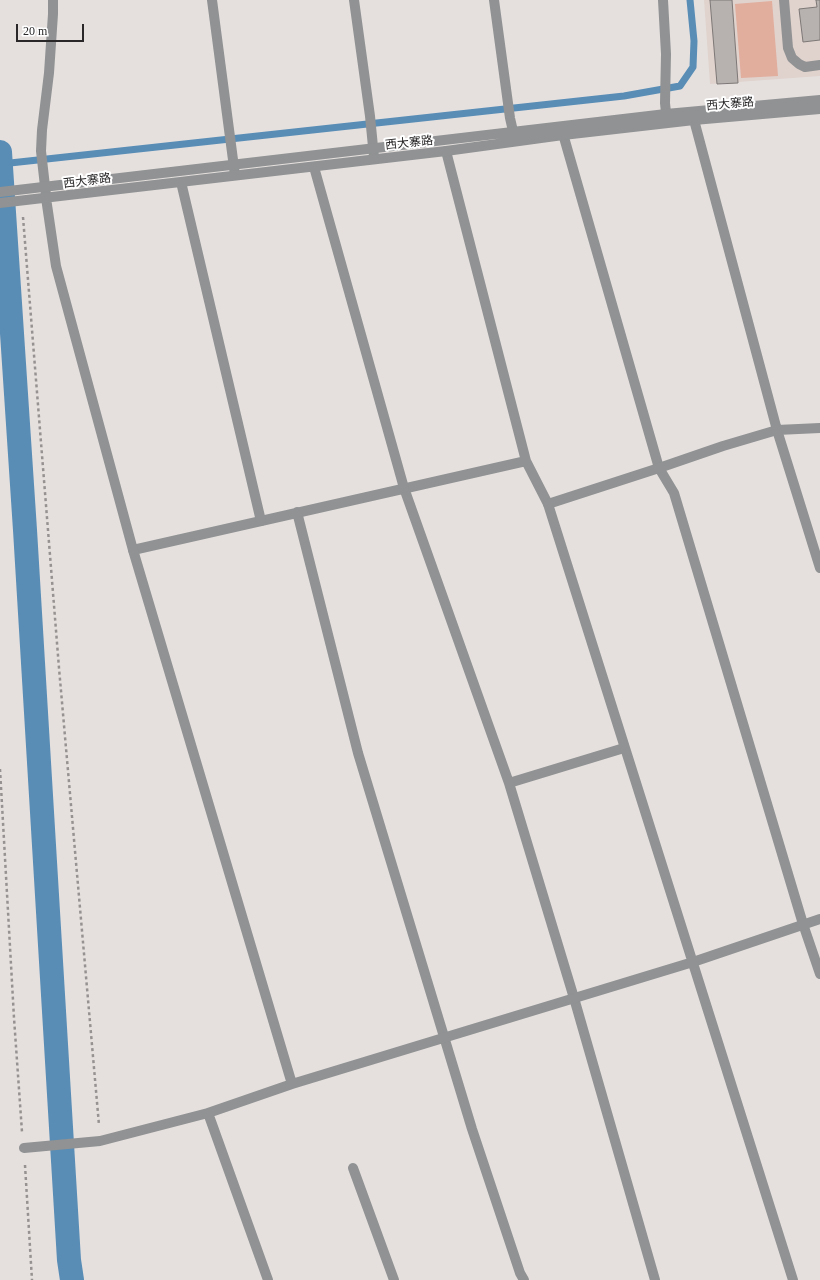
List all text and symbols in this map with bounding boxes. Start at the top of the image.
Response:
scale bar [18,16,86,42]
text: 20 m [23,24,47,38]
street label: 西大寨路 [705,94,755,112]
street label: 西大寨路 [384,132,434,152]
street label: 西大寨路 [62,170,112,190]

